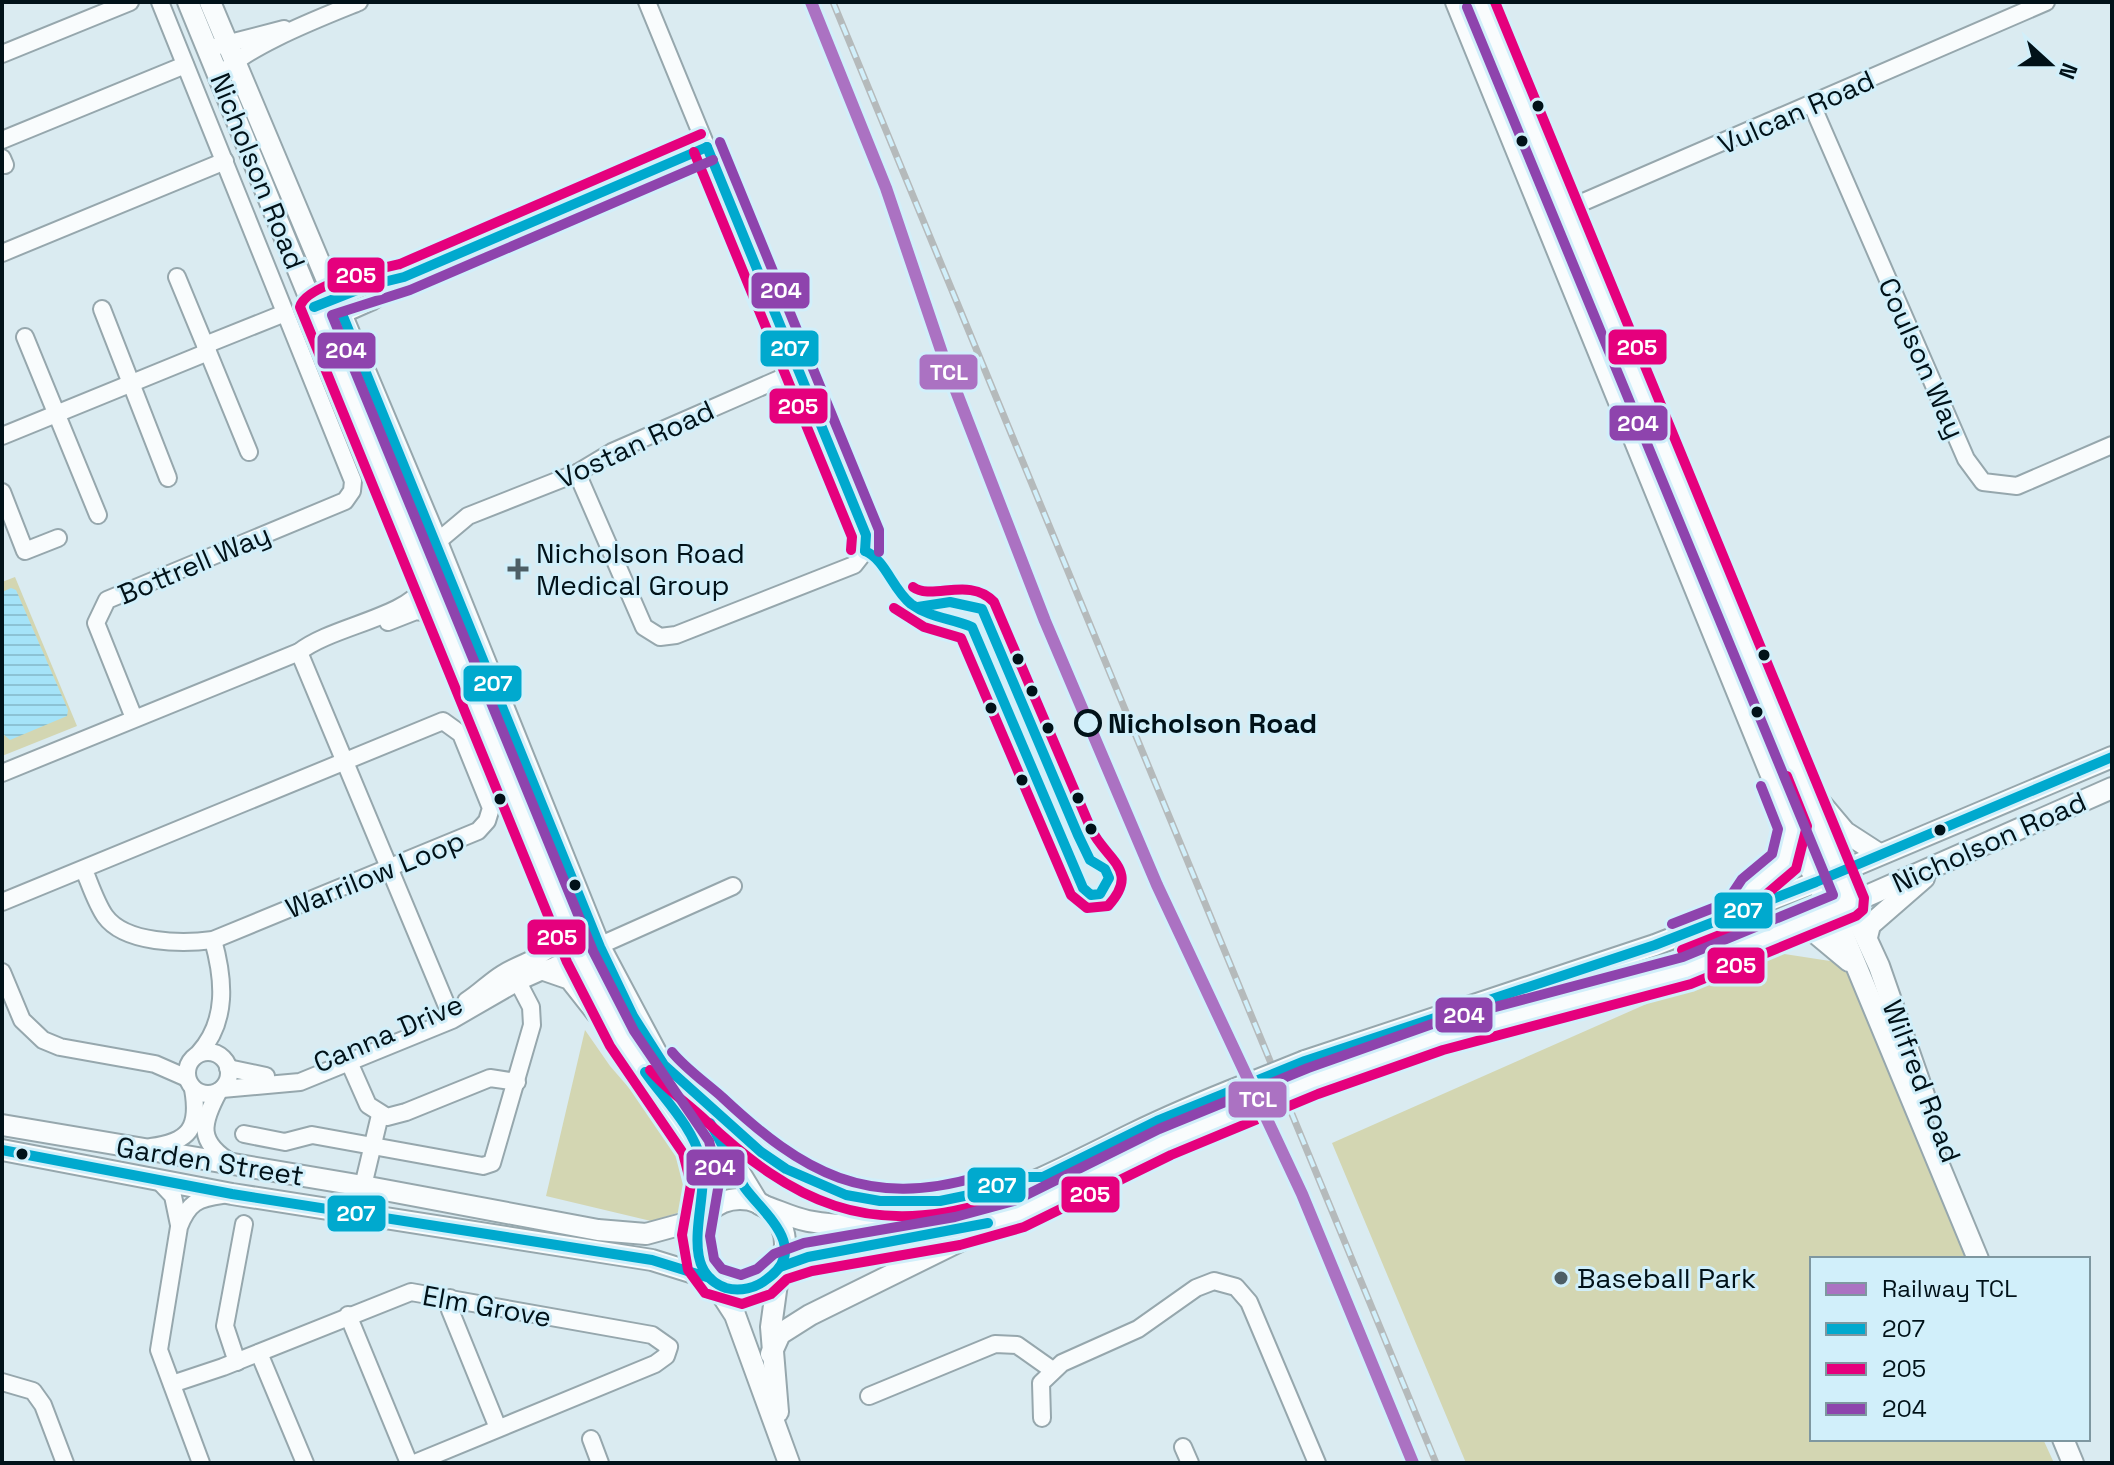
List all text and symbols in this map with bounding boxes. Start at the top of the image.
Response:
north arrow [2010,24,2090,104]
text: N [2053,59,2084,83]
street label: Vulcan Road [1712,62,1880,162]
street label: Nicholson Road [202,68,314,274]
unlabelled marker [1530,98,1546,114]
unlabelled marker [1514,133,1530,149]
line badge: 205 [326,256,386,294]
text: 205 [336,261,376,289]
line badge: 204 [750,271,811,310]
street label: Coulson Way [1870,272,1974,444]
text: 204 [760,276,802,304]
line badge: 205 [1607,328,1668,366]
line badge: 207 [759,329,820,368]
line badge: 204 [316,331,377,370]
text: 205 [1617,333,1657,361]
text: 207 [770,334,810,362]
text: 204 [325,336,367,364]
line badge: TCL [918,353,979,391]
text: TCL [930,358,968,386]
line badge: 205 [768,387,829,425]
street label: Vostan Road [550,392,720,496]
text: 205 [778,392,818,420]
line badge: 204 [1608,404,1669,442]
text: 204 [1617,409,1659,437]
street label: Bottrell Way [112,516,276,612]
place label: Nicholson Road Medical Group [536,535,745,603]
marker: Nicholson Road Medical Group [507,558,529,580]
unlabelled marker [1756,647,1772,663]
unlabelled marker [1010,651,1026,667]
line badge: 207 [462,664,523,703]
text: 207 [473,669,513,697]
unlabelled marker [1024,683,1040,699]
unlabelled marker [983,700,999,716]
unlabelled marker [1749,704,1765,720]
place label: Nicholson Road [1108,705,1317,741]
marker: Nicholson Road [1075,710,1101,736]
unlabelled marker [1040,720,1056,736]
unlabelled marker [1014,772,1030,788]
street label: Nicholson Road [1886,783,2092,901]
unlabelled marker [1070,790,1086,806]
unlabelled marker [492,791,508,807]
unlabelled marker [1083,821,1099,837]
street label: Warrilow Loop [280,822,470,926]
unlabelled marker [1932,822,1948,838]
unlabelled marker [567,877,583,893]
line badge: 207 [1713,891,1774,930]
text: 207 [1723,896,1763,924]
line badge: 205 [526,918,587,956]
text: 205 [537,923,577,951]
line badge: 205 [1706,946,1766,985]
text: 205 [1716,951,1756,979]
street label: Canna Drive [308,985,468,1081]
street label: Wilfred Road [1875,995,1969,1167]
line badge: 204 [1434,996,1494,1034]
text: 204 [1443,1001,1485,1029]
line badge: TCL [1227,1080,1288,1119]
text: TCL [1239,1085,1277,1113]
street label: Garden Street [114,1128,306,1194]
unlabelled marker [14,1146,30,1162]
line badge: 204 [685,1148,746,1187]
text: 204 [694,1153,736,1181]
line badge: 207 [966,1166,1027,1204]
text: 207 [977,1171,1017,1199]
line badge: 205 [1060,1175,1121,1214]
text: 205 [1070,1180,1110,1208]
line badge: 207 [326,1194,387,1233]
text: 207 [336,1199,376,1227]
legend [1810,1257,2090,1441]
place label: Baseball Park [1577,1260,1756,1296]
marker: Baseball Park [1552,1269,1570,1287]
text: Railway TCL [1882,1273,2017,1304]
street label: Elm Grove [420,1277,554,1335]
text: 207 [1882,1313,1925,1344]
text: 205 [1882,1353,1926,1384]
text: 204 [1882,1393,1927,1424]

